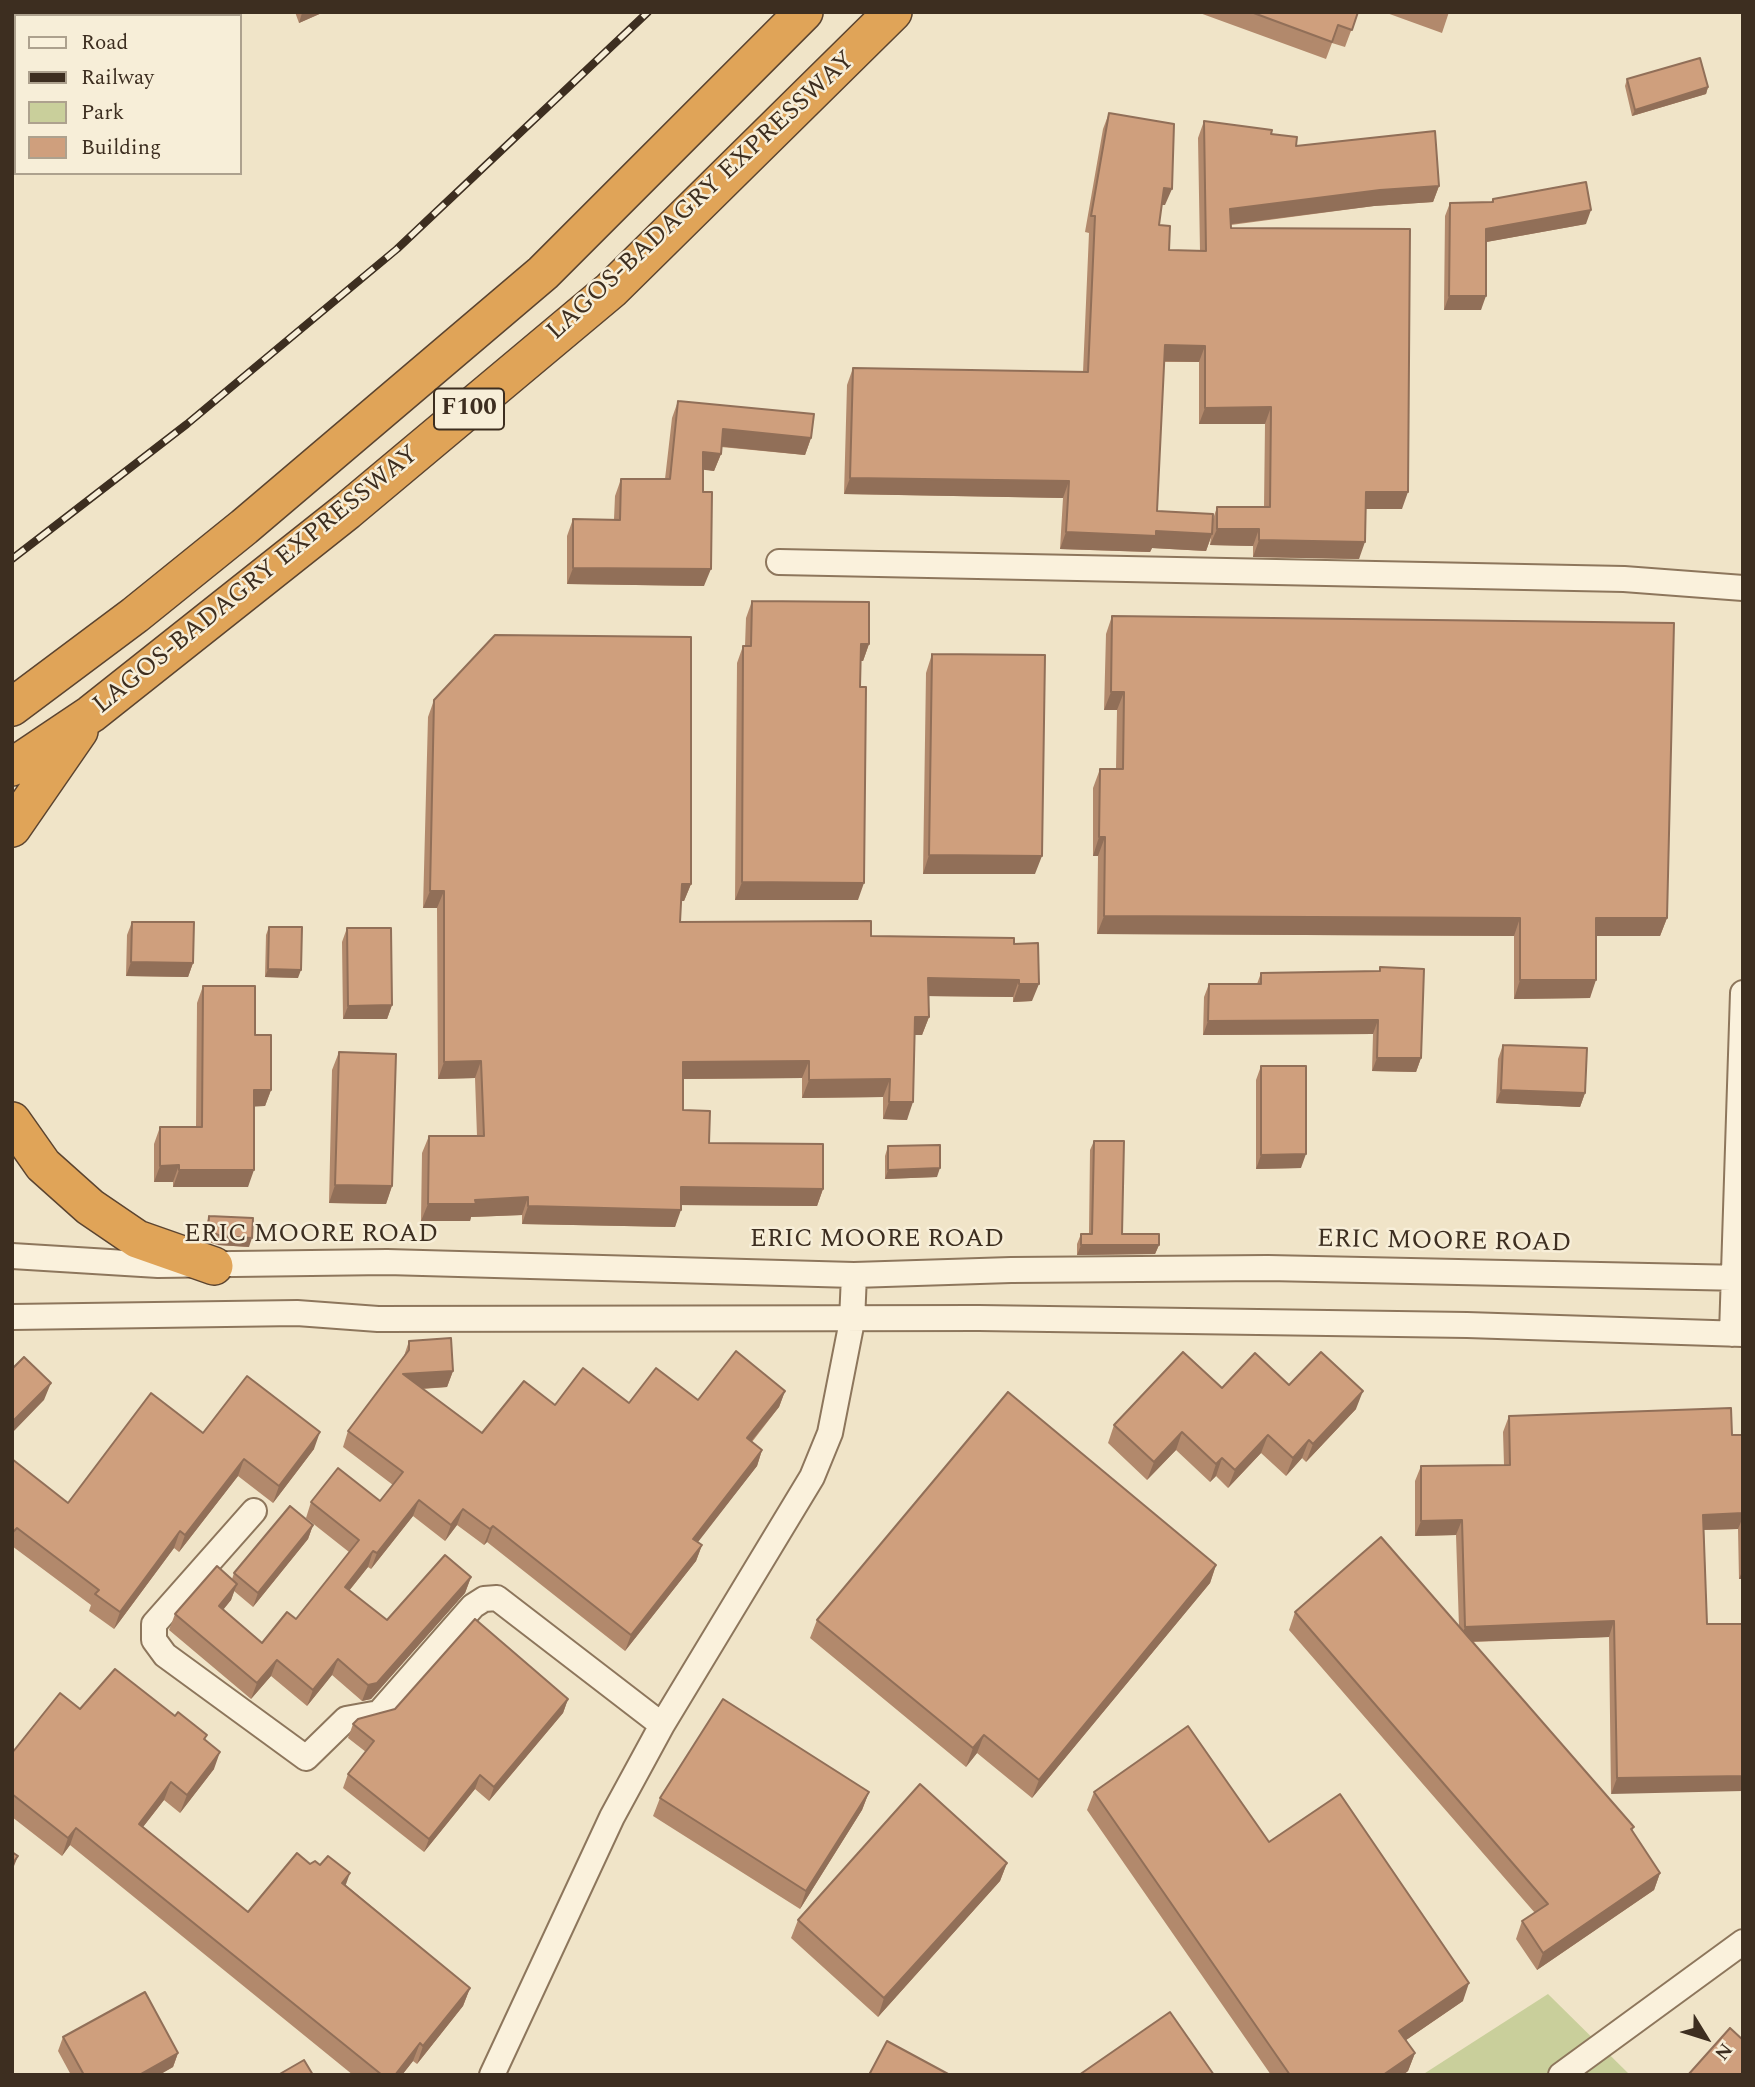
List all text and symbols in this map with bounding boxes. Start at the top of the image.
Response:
legend [14,14,242,175]
text: Road [81,27,128,59]
street label: LAGOS-BADAGRY EXPRESSWAY [541,46,863,348]
text: Railway [81,62,154,94]
text: Park [81,97,124,129]
text: Building [81,132,161,164]
road number: F100 [434,388,504,430]
street label: LAGOS-BADAGRY EXPRESSWAY [88,440,426,722]
street label: ERIC MOORE ROAD [184,1220,438,1252]
street label: ERIC MOORE ROAD [750,1225,1004,1257]
street label: ERIC MOORE ROAD [1317,1225,1571,1261]
north arrow [1671,2003,1741,2073]
text: N [1707,2036,1739,2066]

